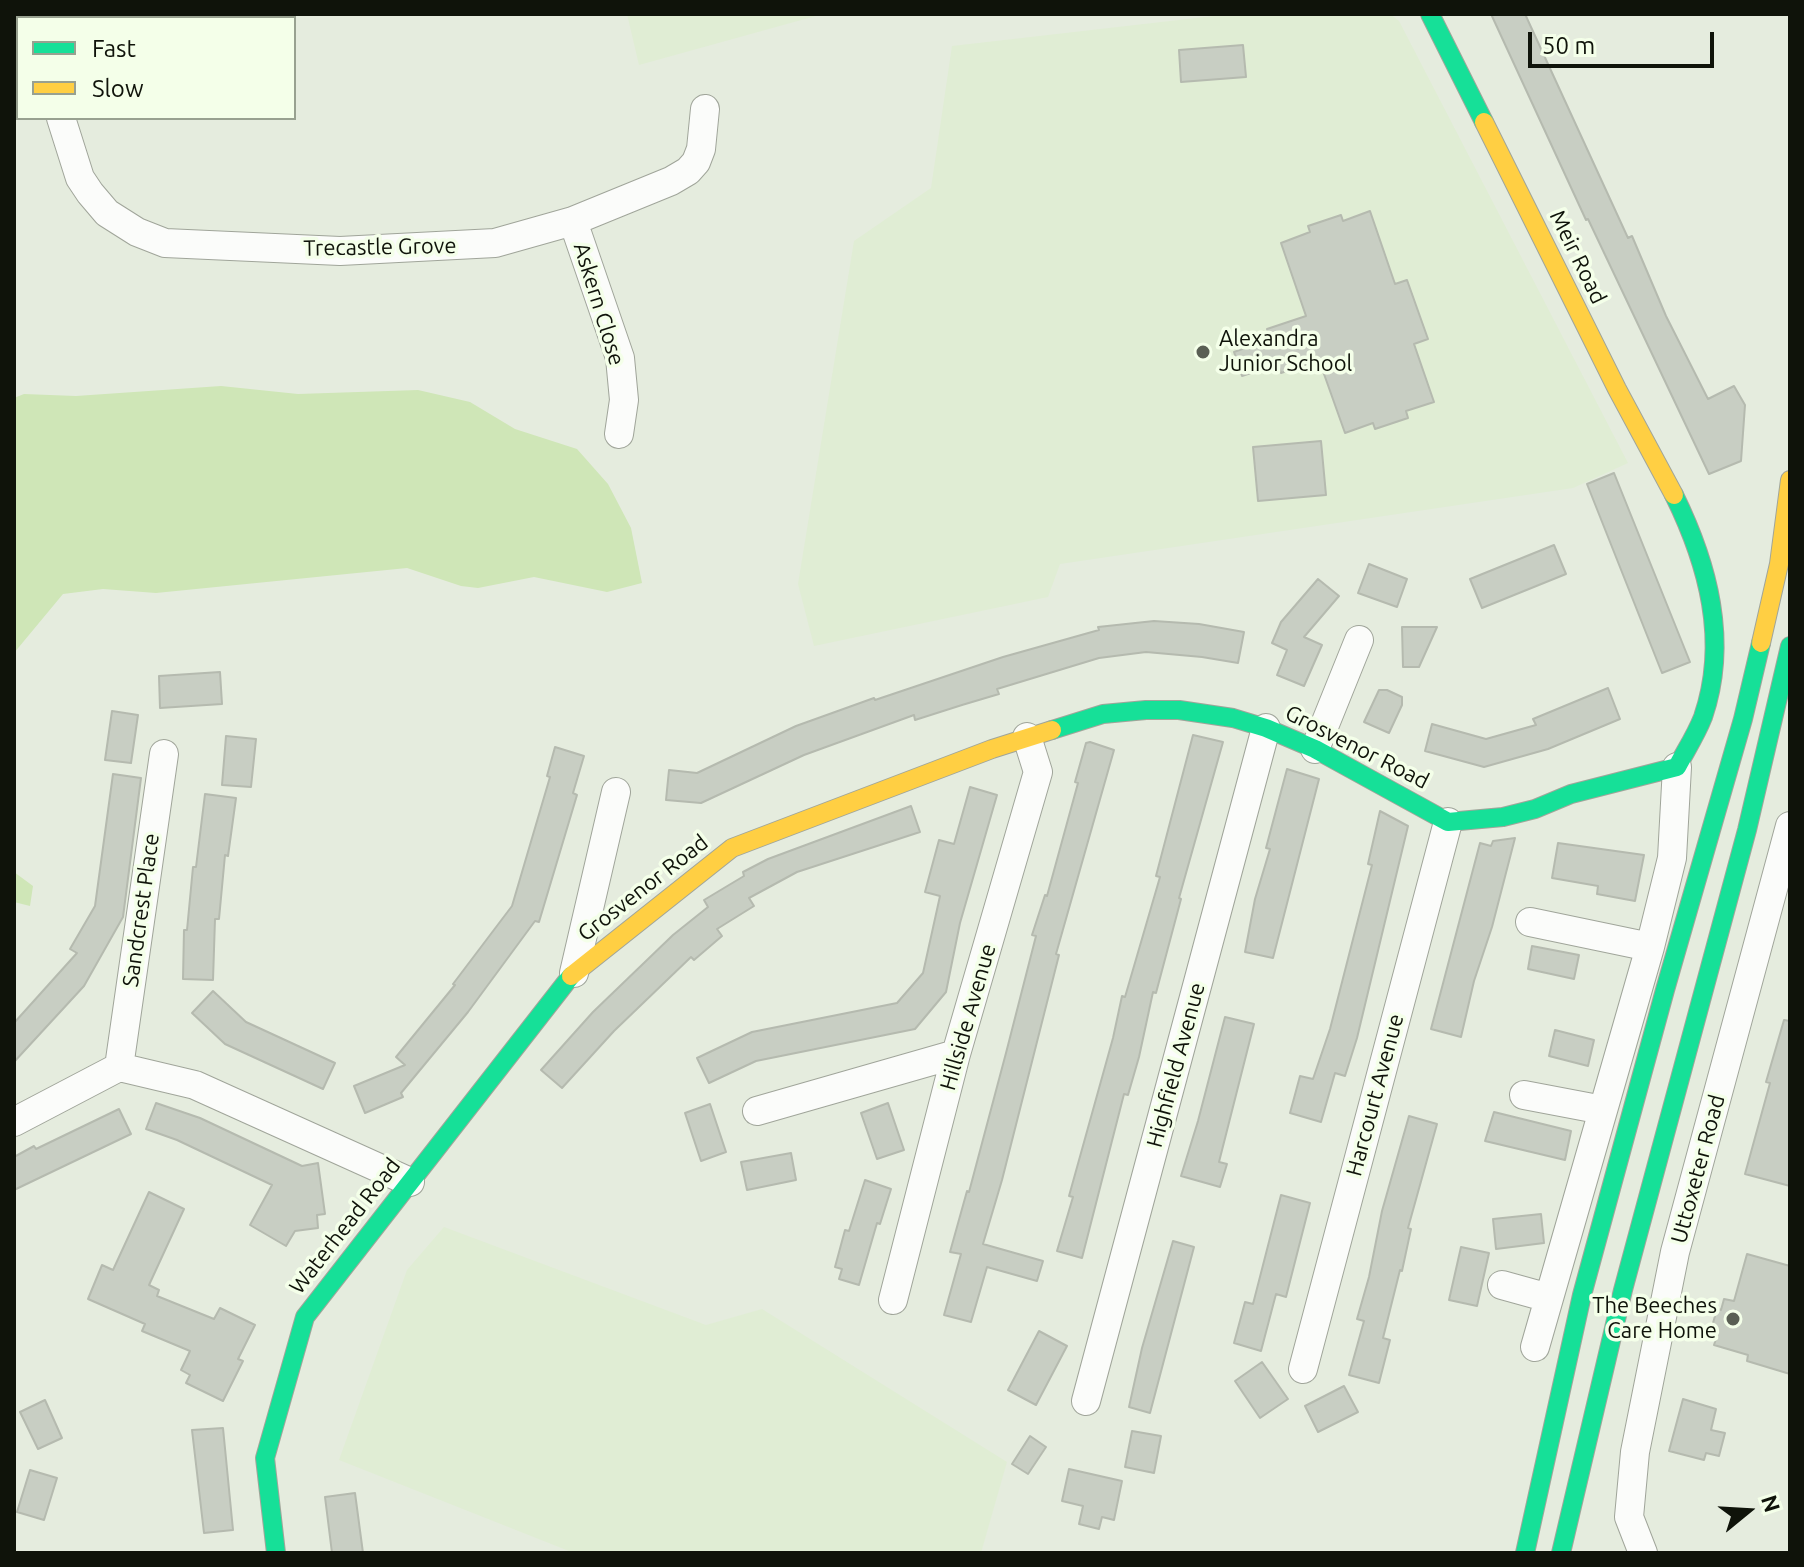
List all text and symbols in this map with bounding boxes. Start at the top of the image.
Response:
legend [16,16,296,120]
scale bar [1532,16,1718,66]
text: 50 m [1542,32,1595,59]
text: Fast [92,35,136,62]
text: Slow [92,75,144,102]
street label: Meir Road [1544,206,1612,308]
street label: Trecastle Grove [303,232,457,262]
street label: Askern Close [568,240,630,368]
place label: Alexandra Junior School [1219,326,1352,378]
marker: Alexandra Junior School [1194,343,1212,361]
street label: Grosvenor Road [1281,699,1433,795]
street label: Grosvenor Road [573,829,713,947]
street label: Sandcrest Place [117,832,165,988]
street label: Hillside Avenue [934,941,1002,1093]
street label: Highfield Avenue [1141,980,1211,1150]
street label: Harcourt Avenue [1341,1011,1409,1179]
street label: Uttoxeter Road [1665,1092,1731,1246]
street label: Waterhead Road [284,1153,406,1299]
place label: The Beeches Care Home [1592,1293,1717,1344]
marker: The Beeches Care Home [1724,1310,1742,1328]
north arrow [1708,1471,1788,1551]
text: N [1757,1492,1786,1515]

